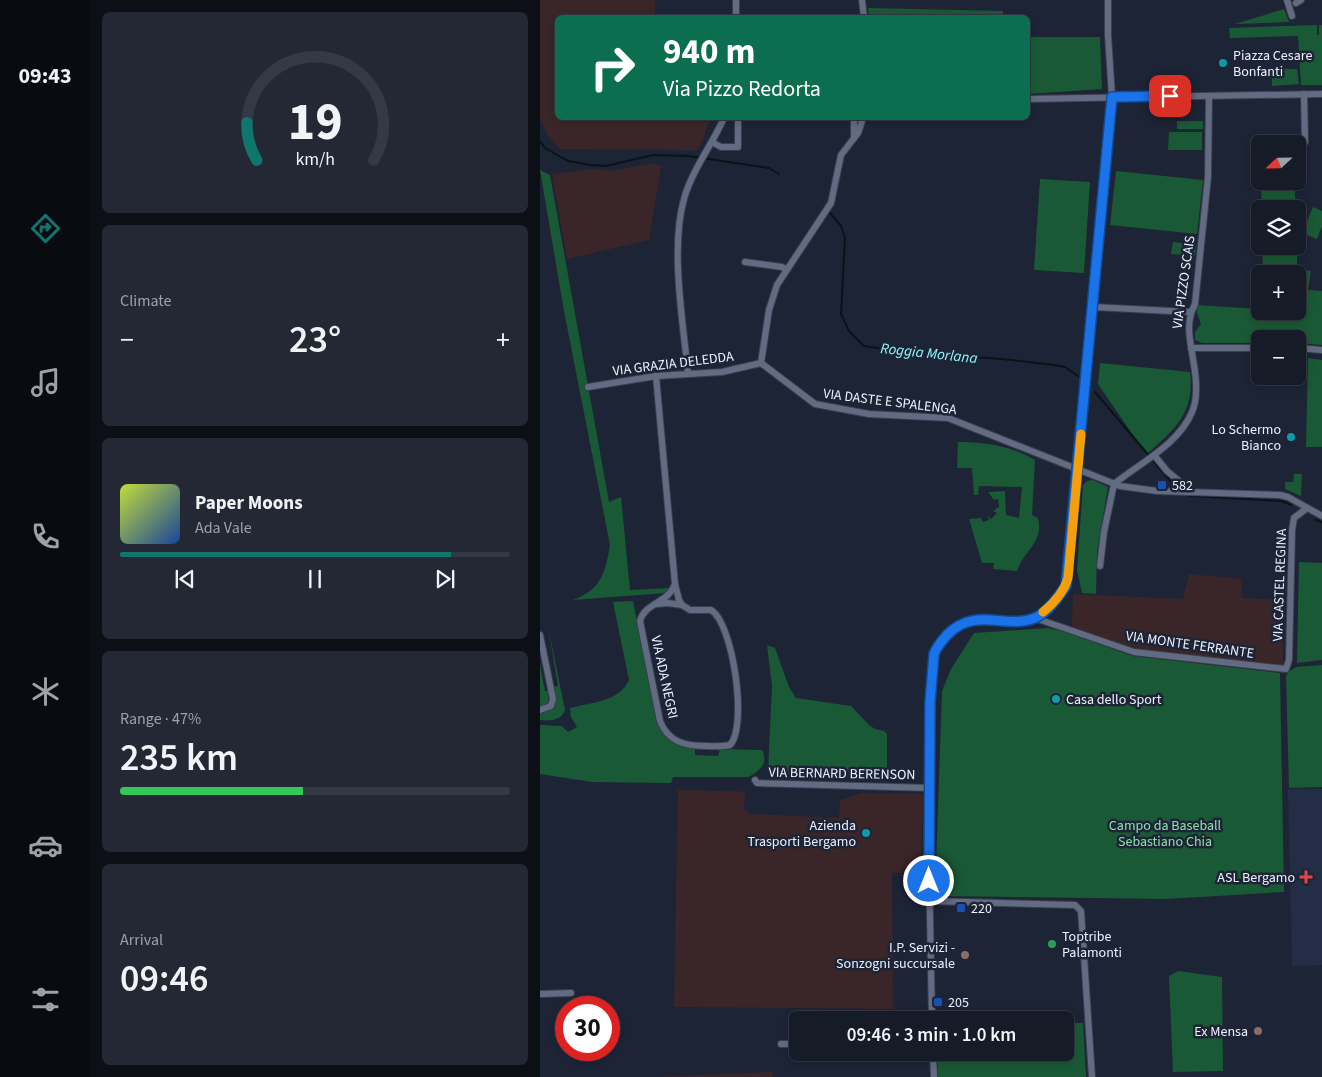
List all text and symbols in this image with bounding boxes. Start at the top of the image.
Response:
text: 940 m [663,27,755,77]
icon: right [580,35,645,100]
place label: Piazza Cesare Bonfanti [1233,46,1312,82]
marker: Piazza Cesare Bonfanti [1217,57,1229,69]
text: 09:43 [18,60,72,92]
text: Via Pizzo Redorta [663,73,821,105]
pin [1149,75,1191,117]
icon: arrive [1156,82,1184,110]
text: 19 [288,86,342,160]
north arrow [1251,135,1306,190]
map controls [1251,135,1306,385]
text: km/h [295,147,335,172]
button: layers [1251,200,1306,255]
icon: directions [28,211,63,246]
street label: VIA PIZZO SCAIS [1168,234,1200,330]
button: + [1251,265,1306,320]
text: Climate [120,290,171,312]
text: 23° [289,313,341,367]
text: − [120,320,134,360]
text: + [496,320,510,360]
button: − [1251,330,1306,385]
water label: Roggia Morlana [879,338,979,369]
street label: VIA GRAZIA DELEDDA [611,347,735,381]
icon: music [28,365,63,400]
street label: VIA DASTE E SPALENGA [822,384,958,420]
place label: Lo Schermo Bianco [1212,420,1281,456]
marker: Lo Schermo Bianco [1285,431,1297,443]
place label: 582 [1172,476,1193,496]
marker: 582 [1156,479,1168,491]
text: Paper Moons [195,490,303,517]
text: Ada Vale [195,517,252,539]
icon: phone [28,519,63,554]
street label: VIA CASTEL REGINA [1268,528,1292,642]
icon: previous [171,565,199,593]
icon: pause [301,565,329,593]
icon: next [431,565,459,593]
street label: VIA MONTE FERRANTE [1124,626,1255,664]
street label: VIA ADA NEGRI [645,634,683,721]
icon: climate [28,674,63,709]
place label: Casa dello Sport [1066,690,1162,710]
marker: Casa dello Sport [1050,693,1062,705]
text: Range · 47% [120,708,201,730]
text: 235 km [120,731,238,785]
street label: VIA BERNARD BERENSON [768,763,916,785]
place label: Azienda Trasporti Bergamo [748,816,856,852]
park label: Campo da Baseball Sebastiano Chia [1109,816,1222,852]
marker: Azienda Trasporti Bergamo [860,827,872,839]
icon: car [28,828,63,863]
position arrow [902,854,954,906]
place label: ASL Bergamo [1217,868,1295,888]
marker: ASL Bergamo [1299,870,1313,884]
place label: 220 [971,899,992,919]
marker: 220 [955,902,967,914]
place label: Toptribe Palamonti [1062,927,1122,963]
text: Arrival [120,929,163,951]
place label: I.P. Servizi - Sonzogni succursale [836,938,955,974]
marker: Toptribe Palamonti [1046,938,1058,950]
marker: I.P. Servizi - Sonzogni succursale [959,949,971,961]
text: 09:46 [120,952,208,1006]
icon: filters [28,982,63,1017]
place label: 205 [948,993,969,1013]
speed limit sign: 30 [555,996,620,1061]
marker: 205 [932,996,944,1008]
text: 09:46 · 3 min · 1.0 km [847,1022,1016,1049]
place label: Ex Mensa [1194,1022,1248,1042]
marker: Ex Mensa [1252,1025,1264,1037]

